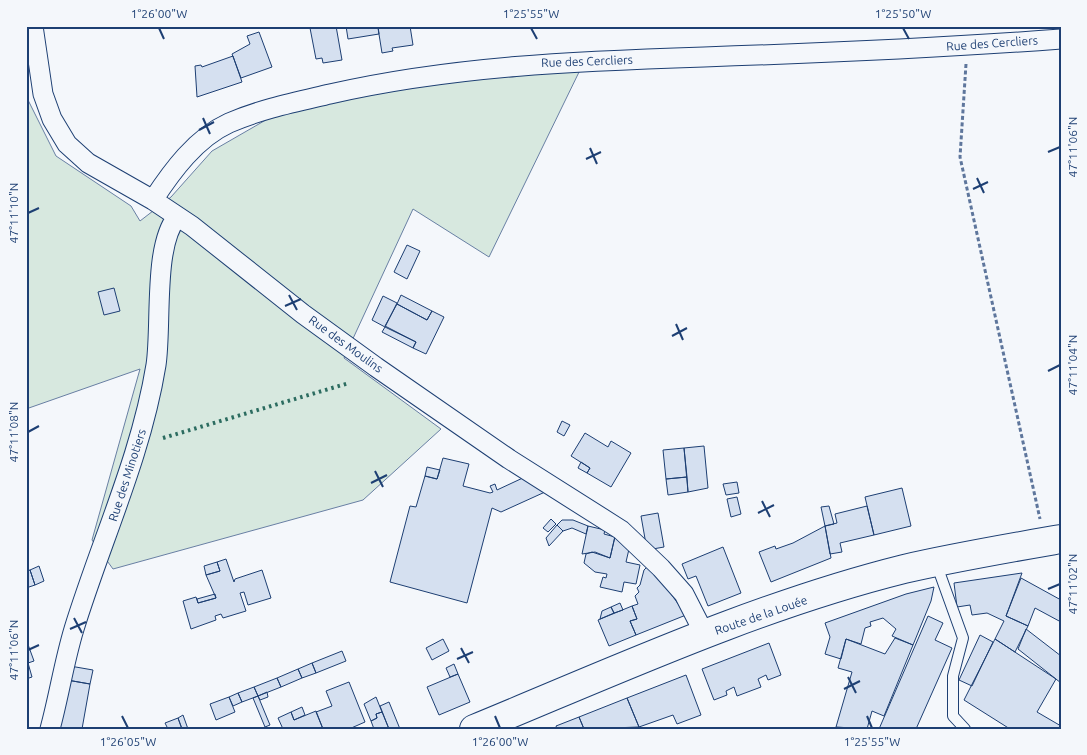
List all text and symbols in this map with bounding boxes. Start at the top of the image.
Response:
text: 1°26'00"W [131,7,187,20]
text: 1°25'55"W [503,7,559,20]
text: 1°25'50"W [875,7,931,20]
street label: Rue des Cercliers [946,33,1038,53]
street label: Rue des Cercliers [541,53,633,69]
text: 47°11'06"N [1066,117,1079,177]
text: 47°11'10"N [7,183,20,243]
street label: Rue des Moulins [307,313,385,375]
text: 47°11'04"N [1066,335,1079,395]
text: 47°11'08"N [7,402,20,462]
street label: Rue des Minotiers [106,427,148,523]
text: 47°11'02"N [1066,554,1079,614]
street label: Route de la Louée [713,593,809,637]
text: 47°11'06"N [7,620,20,680]
text: 1°26'05"W [100,735,156,748]
text: 1°26'00"W [472,735,528,748]
text: 1°25'55"W [844,735,900,748]

